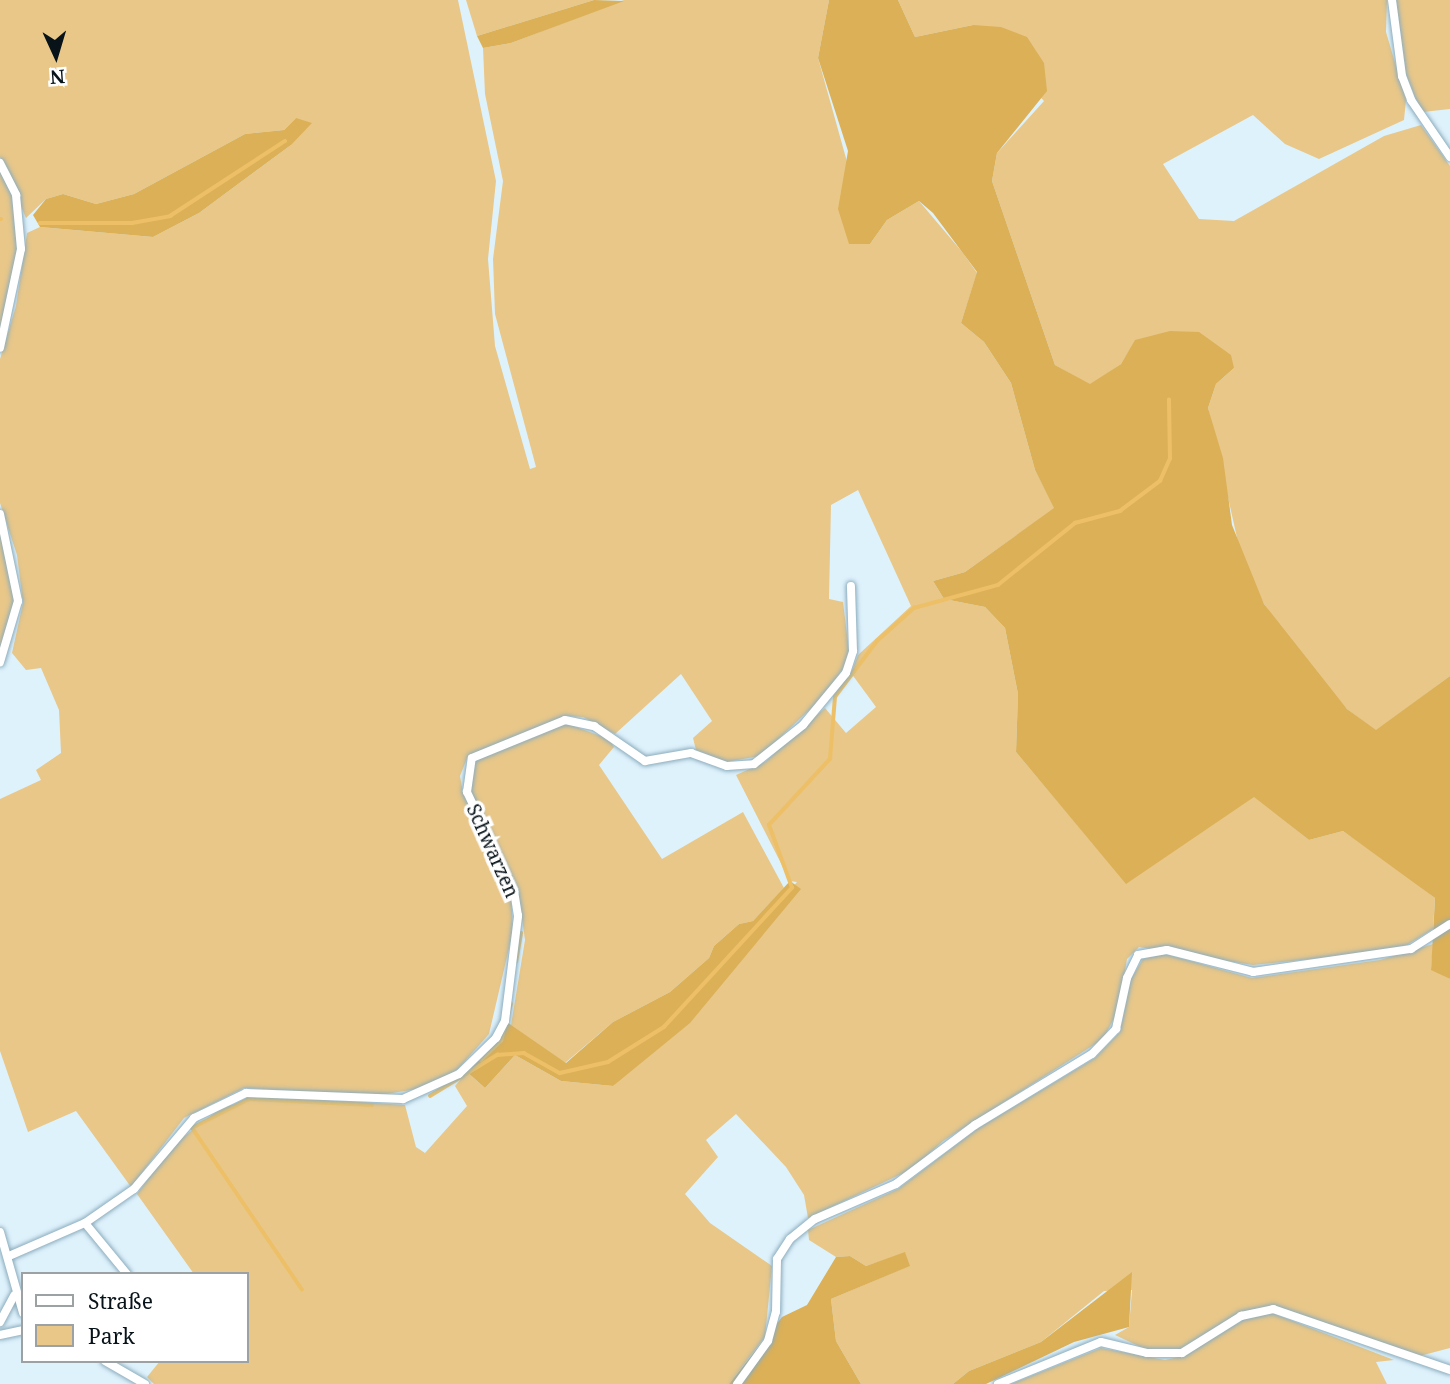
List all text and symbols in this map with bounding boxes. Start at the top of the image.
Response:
north arrow [21,21,91,91]
text: N [49,63,66,90]
street label: Schwarzen [461,801,523,901]
legend [21,1272,248,1363]
text: Straße [88,1287,153,1315]
text: Park [88,1322,135,1350]

